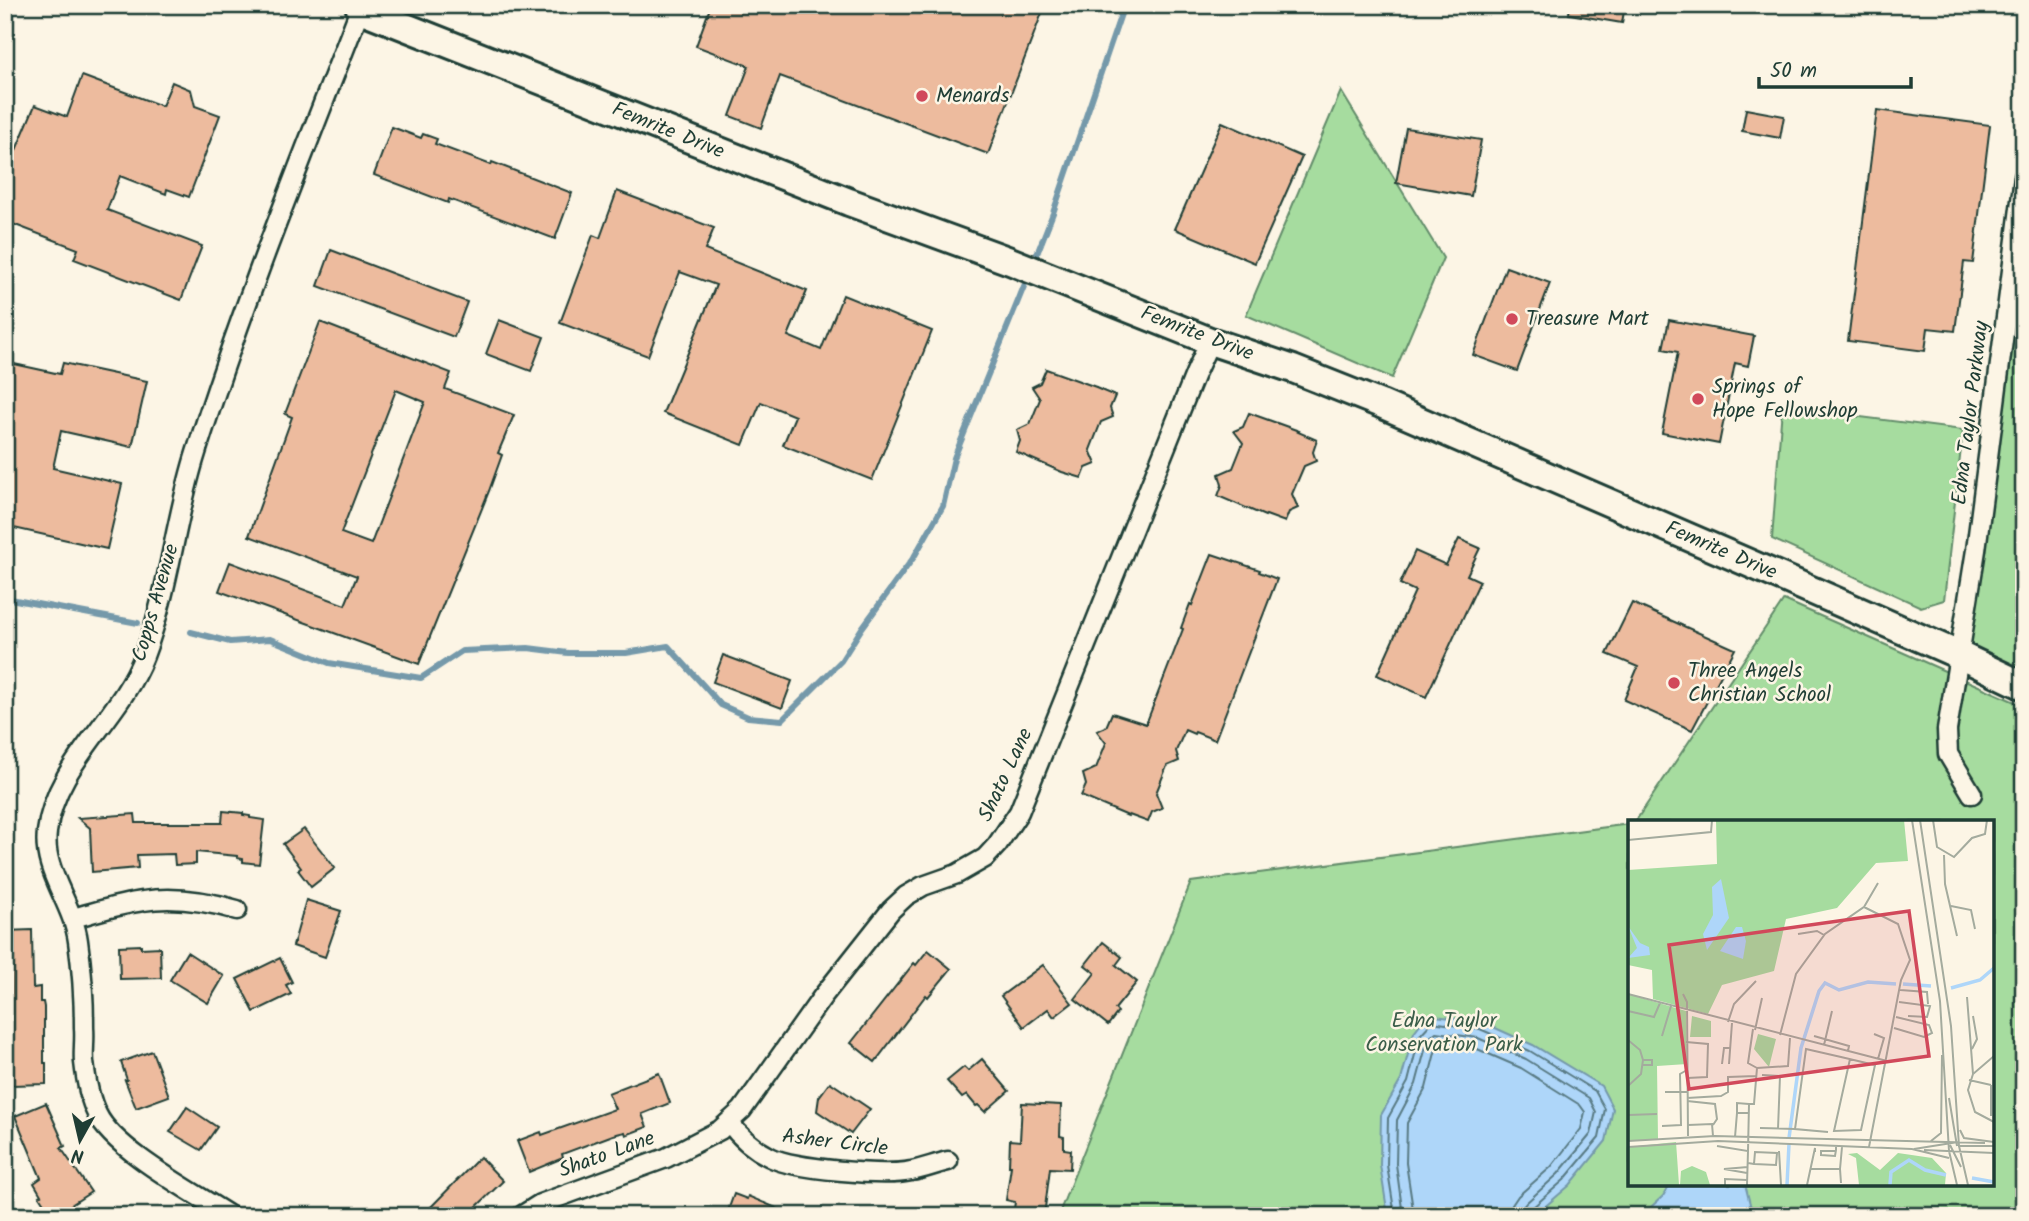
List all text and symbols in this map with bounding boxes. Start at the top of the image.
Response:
scale bar [1759,46,1912,90]
text: 50 m [1770,55,1817,88]
place label: Menards [936,80,1009,113]
marker: Menards [914,88,930,104]
street label: Femrite Drive [607,93,730,169]
street label: Femrite Drive [1136,297,1259,371]
place label: Treasure Mart [1526,303,1650,336]
marker: Treasure Mart [1504,311,1520,327]
street label: Edna Taylor Parkway [1943,319,1999,507]
place label: Springs of Hope Fellowshop [1712,371,1858,428]
marker: Springs of Hope Fellowshop [1690,391,1706,407]
street label: Femrite Drive [1660,513,1783,590]
street label: Copps Avenue [123,540,189,666]
place label: Three Angels Christian School [1688,655,1831,712]
marker: Three Angels Christian School [1666,675,1682,691]
street label: Shato Lane [970,722,1042,827]
inset map [1628,820,1994,1186]
park label: Edna Taylor Conservation Park [1365,1005,1523,1062]
north arrow [46,1106,116,1176]
street label: Asher Circle [780,1120,890,1166]
street label: Shato Lane [554,1122,660,1188]
text: N [70,1139,86,1171]

